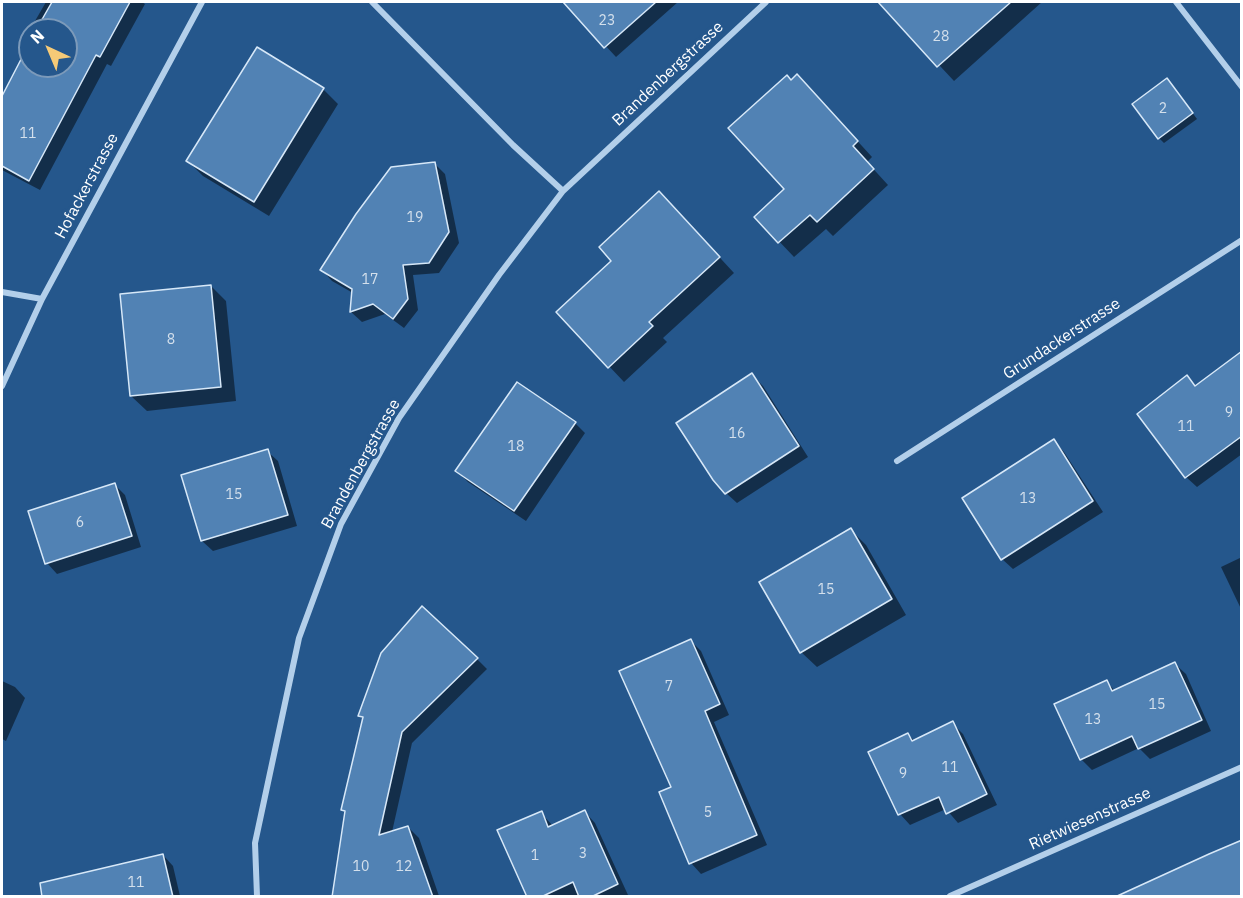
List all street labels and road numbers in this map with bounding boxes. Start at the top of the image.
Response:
street label: Brandenbergstrasse [608,18,728,130]
street label: Hofackerstrasse [51,130,123,242]
street label: Grundackerstrasse [1000,294,1124,384]
street label: Brandenbergstrasse [317,396,405,532]
street label: Rietwiesenstrasse [1026,784,1154,854]

